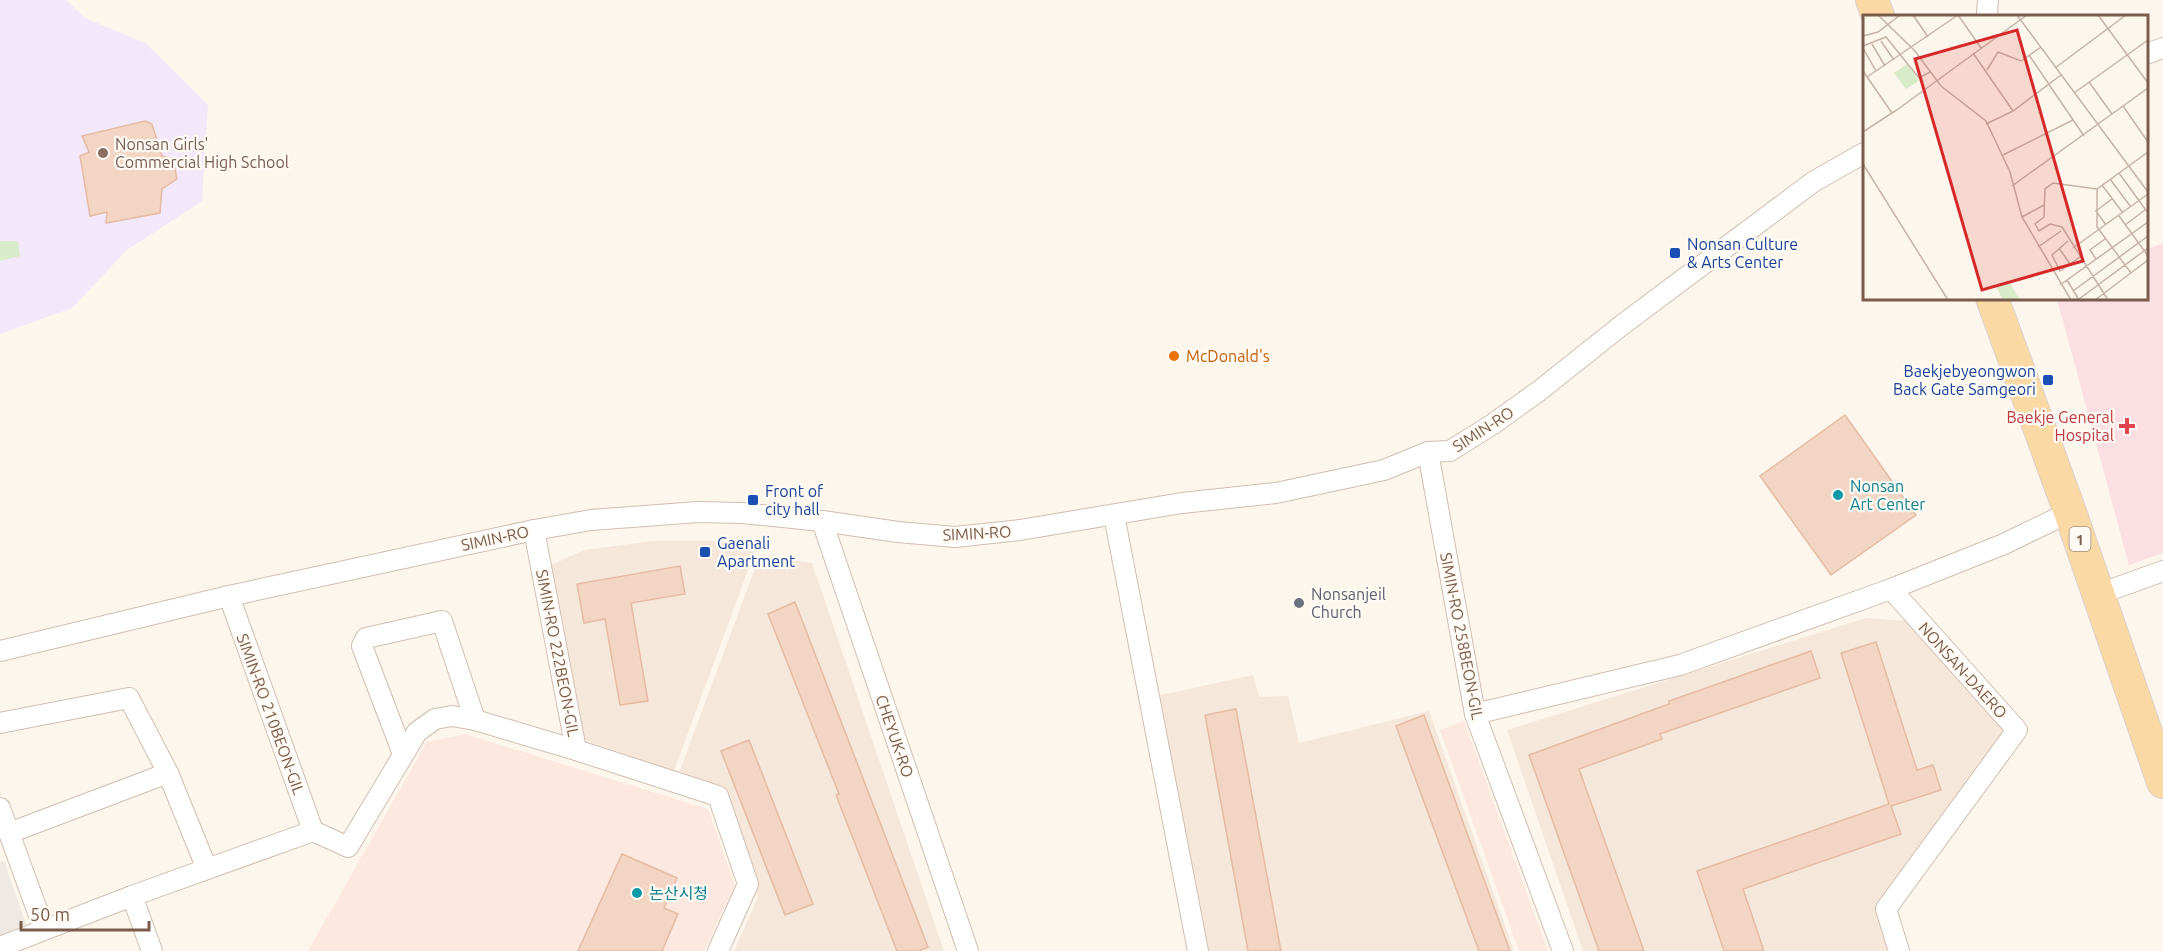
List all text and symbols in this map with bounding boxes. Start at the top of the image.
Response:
inset map [1863,15,2148,300]
place label: Nonsan Girls' Commercial High School [115,135,289,171]
marker: Nonsan Girls' Commercial High School [96,146,110,160]
place label: Nonsan Culture & Arts Center [1687,235,1798,271]
marker: Nonsan Culture & Arts Center [1668,246,1682,260]
place label: McDonald's [1186,347,1270,365]
marker: McDonald's [1167,349,1181,363]
place label: Baekjebyeongwon Back Gate Samgeori [1893,362,2036,398]
marker: Baekjebyeongwon Back Gate Samgeori [2041,373,2055,387]
street label: SIMIN-RO [1449,403,1517,455]
place label: Baekje General Hospital [2006,408,2114,444]
marker: Baekje General Hospital [2118,417,2136,435]
place label: Nonsan Art Center [1850,477,1925,513]
place label: Front of city hall [765,482,824,518]
marker: Nonsan Art Center [1831,488,1845,502]
marker: Front of city hall [746,493,760,507]
street label: SIMIN-RO [459,522,531,554]
street label: SIMIN-RO [942,522,1012,544]
road number: 1 [2070,527,2090,551]
place label: Gaenali Apartment [717,534,796,570]
marker: Gaenali Apartment [698,545,712,559]
street label: SIMIN-RO 258BEON-GIL [1437,551,1487,721]
street label: SIMIN-RO 222BEON-GIL [533,568,583,738]
place label: Nonsanjeil Church [1311,585,1386,621]
marker: Nonsanjeil Church [1292,596,1306,610]
street label: NONSAN-DAERO [1915,618,2011,722]
street label: SIMIN-RO 210BEON-GIL [233,631,309,797]
street label: CHEYUK-RO [872,692,918,780]
place label: 논산시청 [649,884,708,902]
marker: 논산시청 [630,886,644,900]
scale bar [21,894,148,932]
text: 50 m [30,904,70,924]

